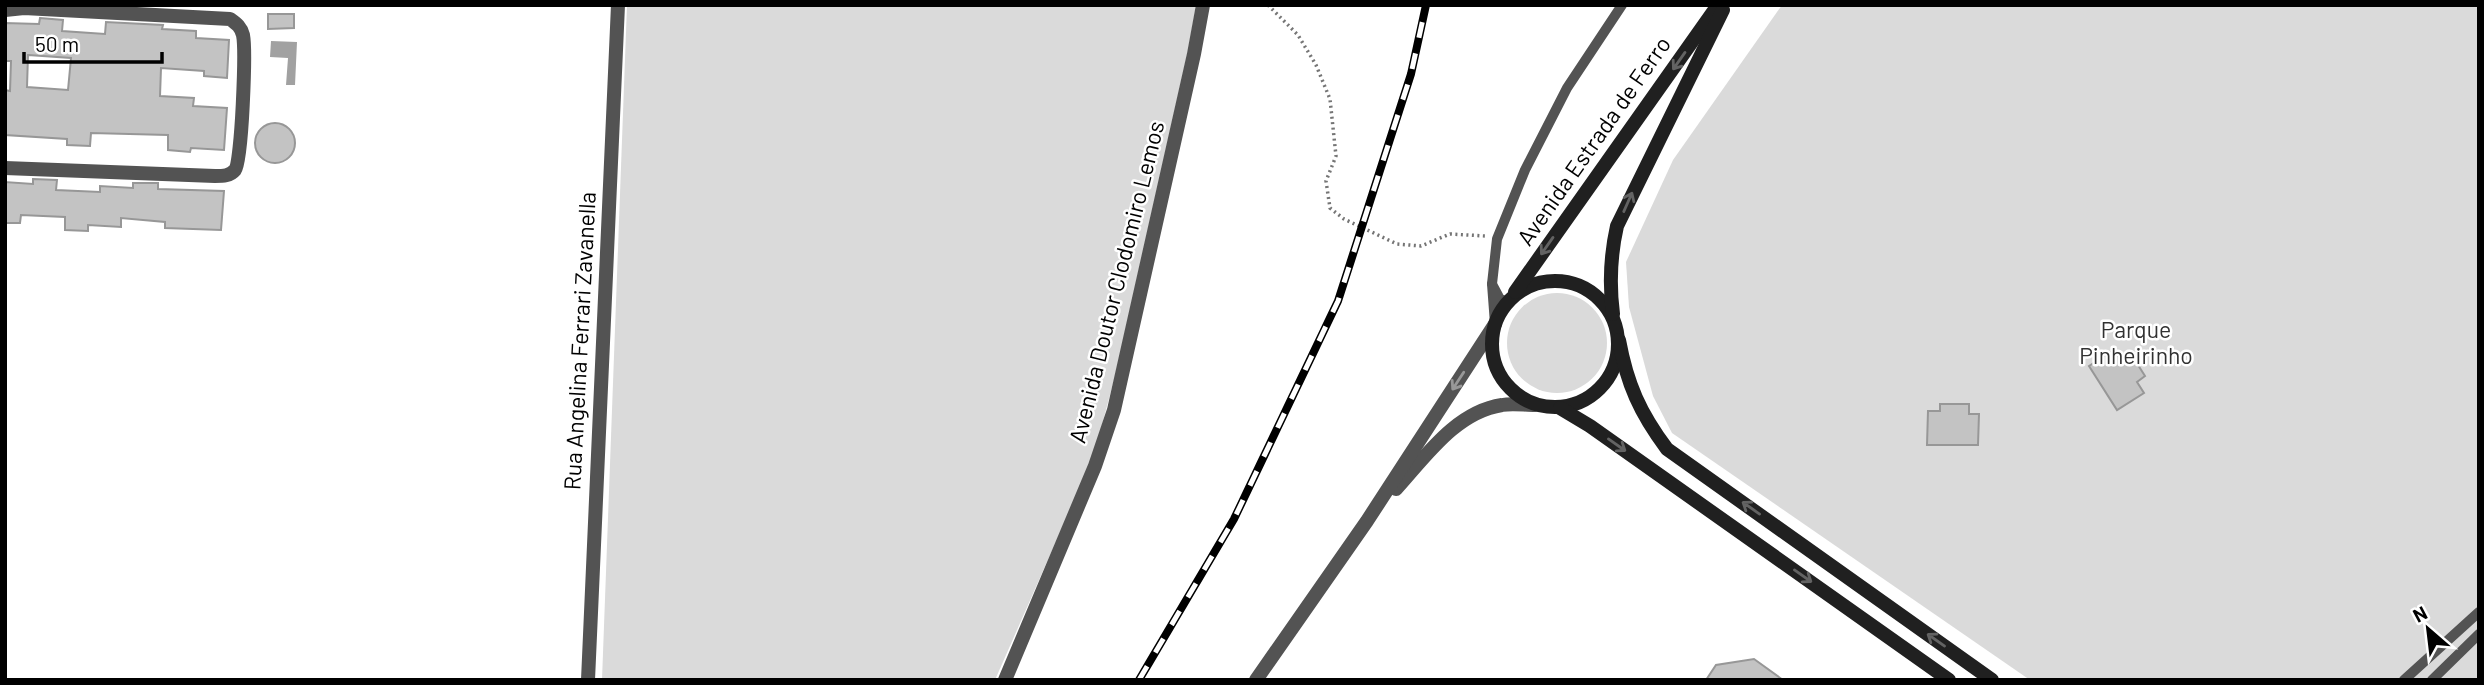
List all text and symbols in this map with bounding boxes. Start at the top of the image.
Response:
scale bar [24,21,163,65]
text: 50 m [35,31,79,56]
street label: Avenida Estrada de Ferro [1510,31,1676,250]
one-way arrow [1672,51,1686,70]
street label: Avenida Doutor Clodomiro Lemos [1062,118,1170,446]
street label: Rua Angelina Ferrari Zavanella [557,191,601,491]
one-way arrow [1622,192,1635,213]
one-way arrow [1540,236,1554,255]
park label: Parque Pinheirinho [2079,315,2193,369]
one-way arrow [1451,371,1465,391]
one-way arrow [1607,438,1626,452]
one-way arrow [1742,501,1761,515]
one-way arrow [1793,569,1812,583]
north arrow [2393,594,2463,664]
text: N [2409,600,2431,627]
one-way arrow [1927,633,1946,648]

